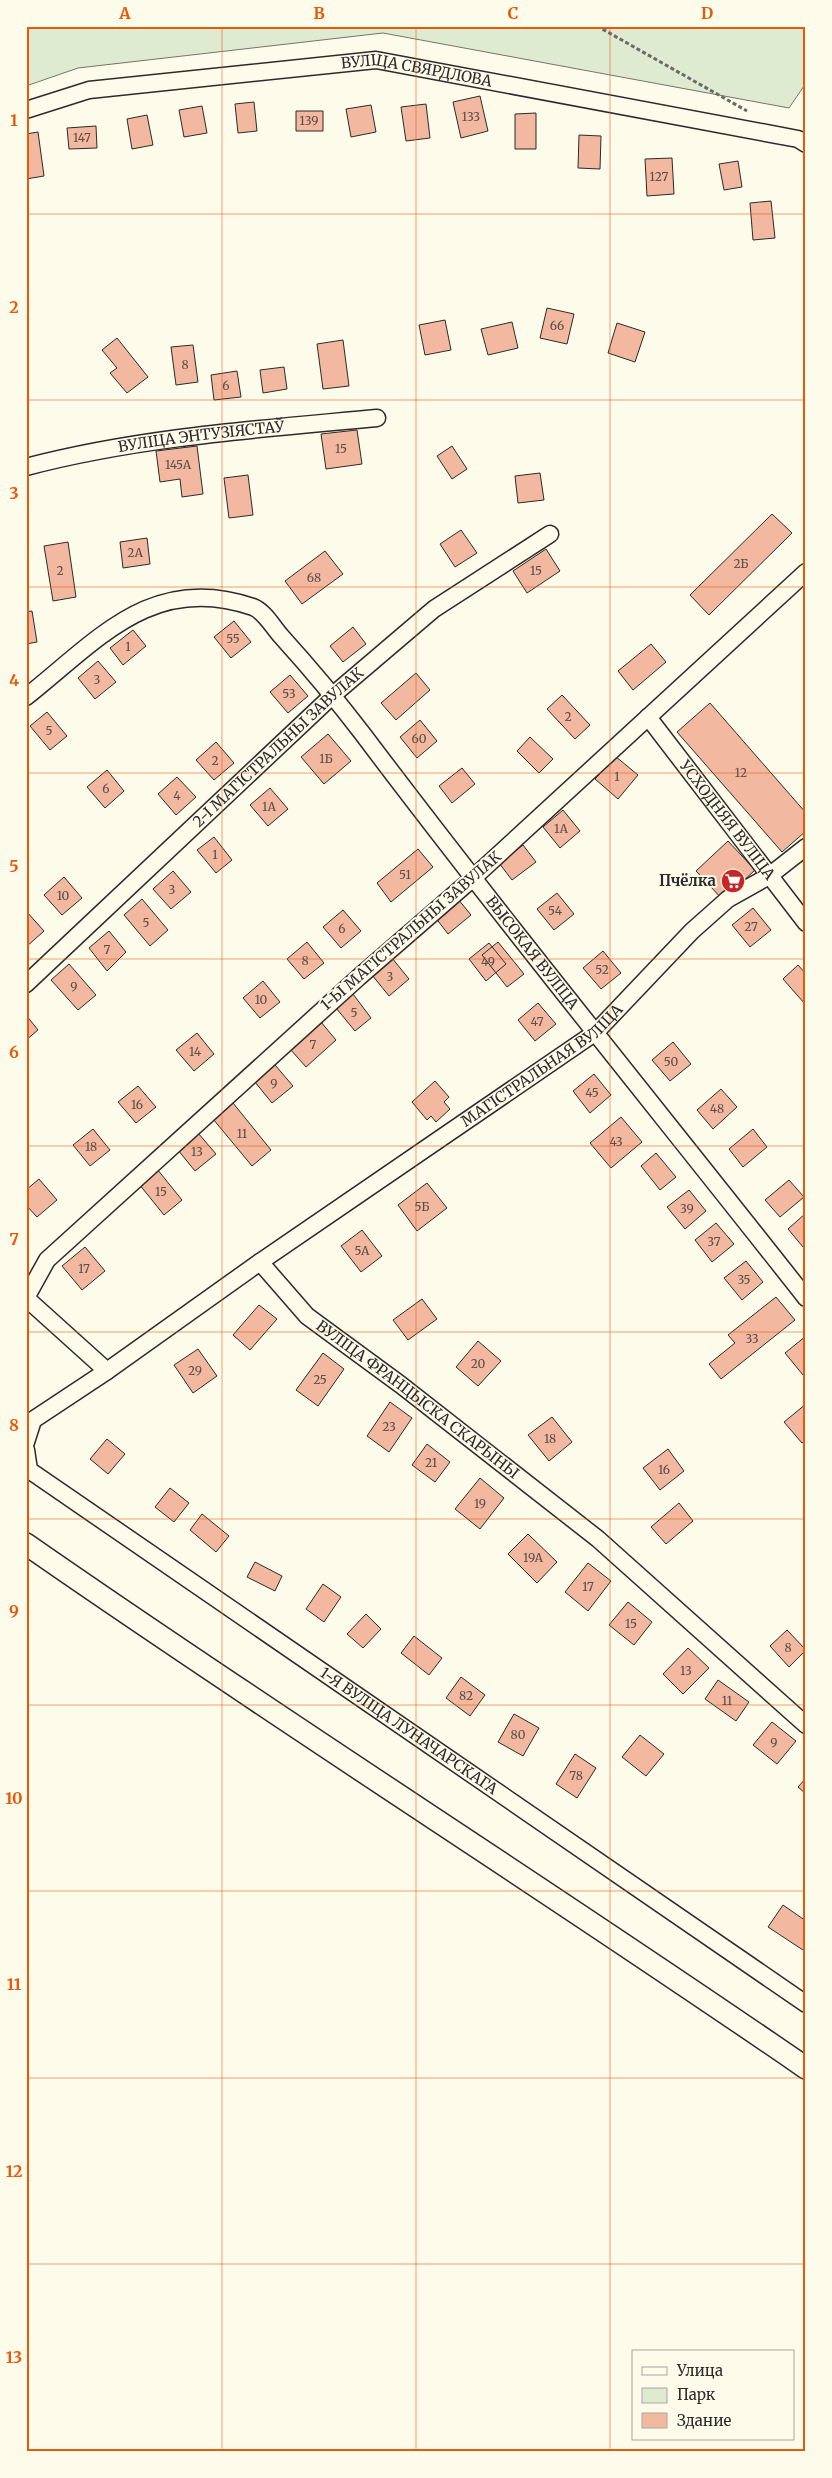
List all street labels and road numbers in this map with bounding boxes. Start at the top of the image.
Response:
street label: ВУЛІЦА СВЯРДЛОВА [340,50,494,91]
street label: ВУЛІЦА ЭНТУЗІЯСТАЎ [117,416,286,456]
street label: 2-І МАГІСТРАЛЬНЫ ЗАВУЛАК [190,664,368,832]
street label: УСХОДНЯЯ ВУЛІЦА [675,756,779,884]
street label: 1-Ы МАГІСТРАЛЬНЫ ЗАВУЛАК [316,847,505,1014]
street label: ВЫСОКАЯ ВУЛІЦА [482,892,583,1013]
street label: МАГІСТРАЛЬНАЯ ВУЛІЦА [457,1000,627,1130]
street label: ВУЛІЦА ФРАНЦЫСКА СКАРЫНЫ [313,1316,523,1483]
street label: 1-Я ВУЛІЦА ЛУНАЧАРСКАГА [316,1663,502,1799]

